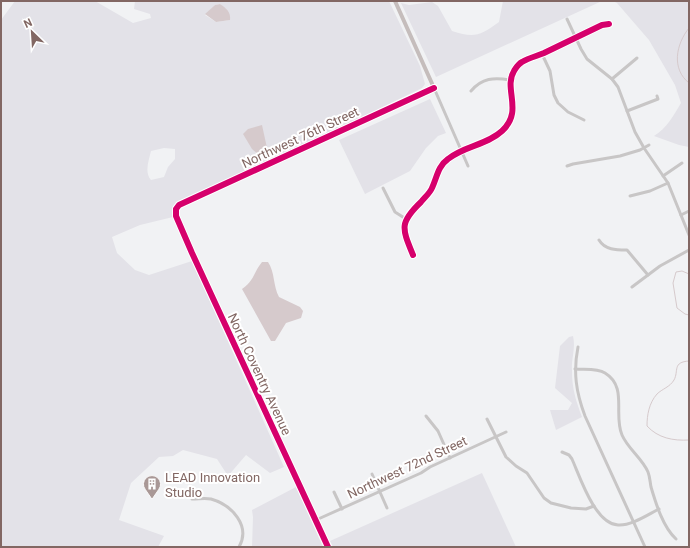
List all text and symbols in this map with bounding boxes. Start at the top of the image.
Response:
north arrow [12,12,52,52]
text: N [22,16,34,31]
street label: Northwest 76th Street [239,104,361,171]
street label: North Coventry Avenue [225,311,294,438]
street label: Northwest 72nd Street [345,433,469,502]
place label: LEAD Innovation Studio [165,470,260,500]
building icon: LEAD Innovation Studio [142,474,162,499]

